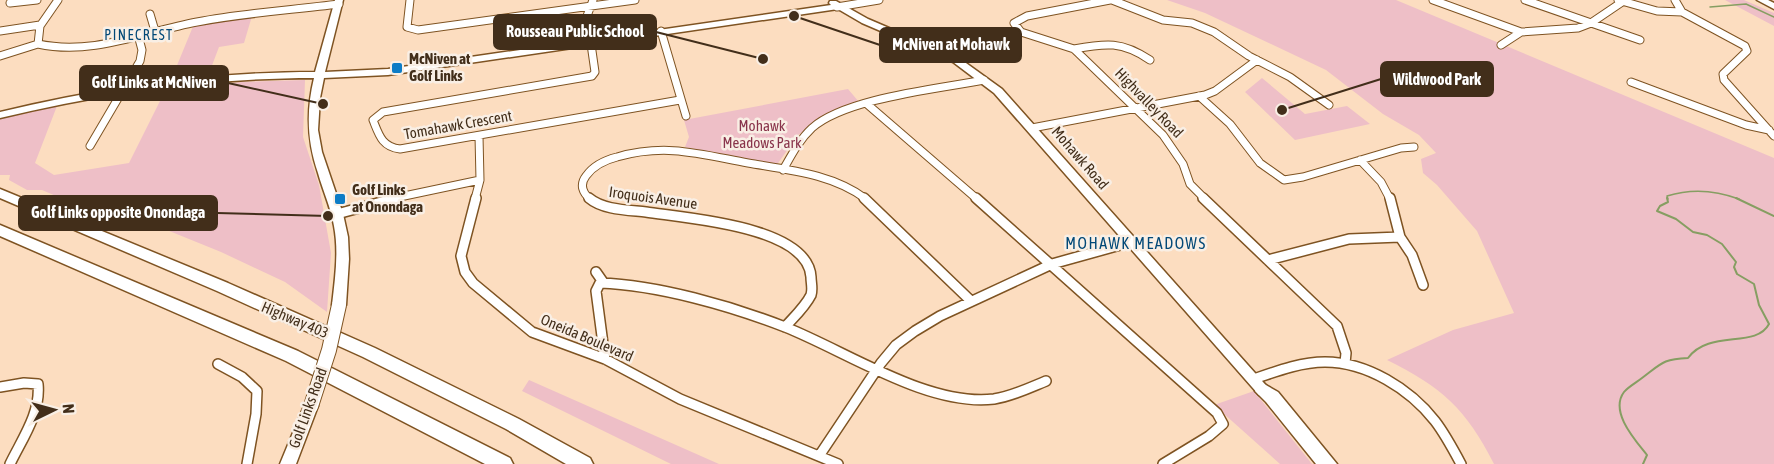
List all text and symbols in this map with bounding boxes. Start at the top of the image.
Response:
callout: Rousseau Public School [494,15,656,49]
text: Rousseau Public School [506,22,645,40]
district label: PINECREST [104,27,174,43]
callout: McNiven at Mohawk [880,28,1021,62]
text: McNiven at Mohawk [892,35,1011,53]
place label: McNiven at Golf Links [409,50,471,84]
marker: McNiven at Golf Links [390,61,404,75]
callout: Wildwood Park [1381,62,1493,96]
street label: Highvalley Road [1112,64,1187,141]
callout: Golf Links at McNiven [80,66,228,100]
text: Wildwood Park [1392,70,1482,88]
text: Golf Links at McNiven [92,73,217,91]
street label: Tomahawk Crescent [402,107,513,142]
park label: Mohawk Meadows Park [722,117,802,151]
street label: Mohawk Road [1049,123,1112,193]
place label: Golf Links at Onondaga [352,181,423,215]
street label: Iroquois Avenue [608,183,699,212]
marker: Golf Links at Onondaga [333,192,347,206]
callout: Golf Links opposite Onondaga [19,196,217,230]
text: Golf Links opposite Onondaga [31,203,205,221]
district label: MOHAWK MEADOWS [1065,234,1207,252]
street label: Highway 403 [259,298,331,341]
street label: Oneida Boulevard [538,310,636,365]
street label: Golf Links Road [285,365,330,450]
north arrow [24,380,84,440]
text: N [60,403,78,414]

